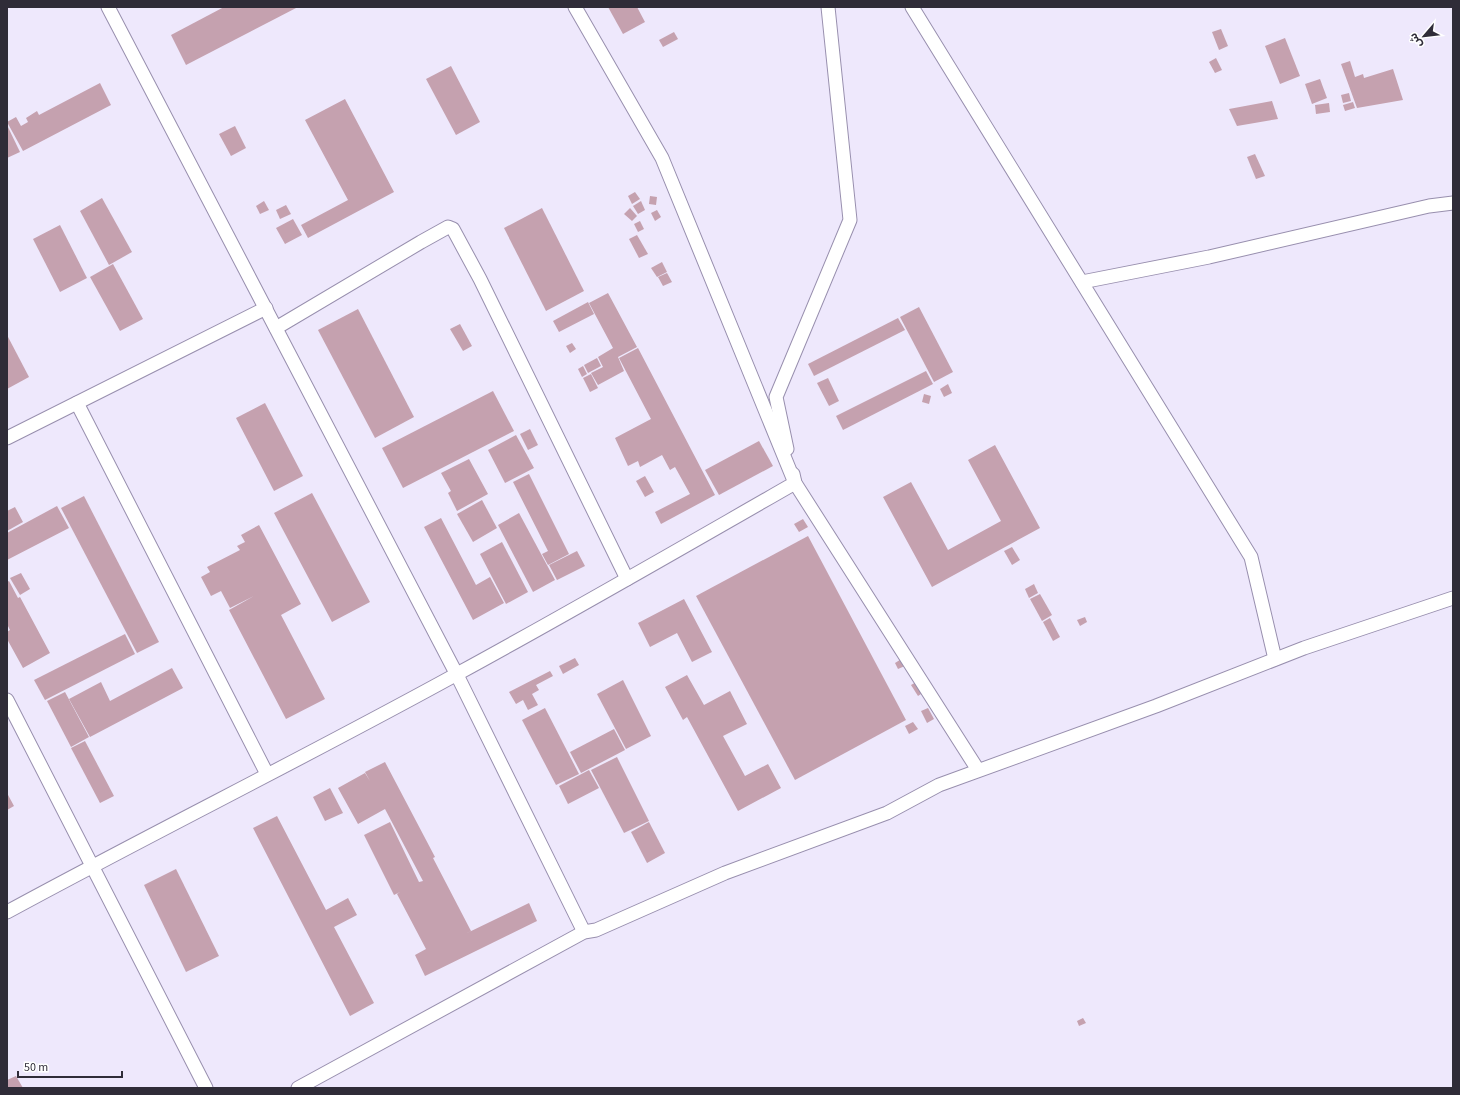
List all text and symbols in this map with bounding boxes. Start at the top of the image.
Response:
north arrow [1404,16,1444,56]
text: ش [1405,30,1426,51]
scale bar [18,1053,122,1079]
text: 50 m [24,1059,48,1076]

